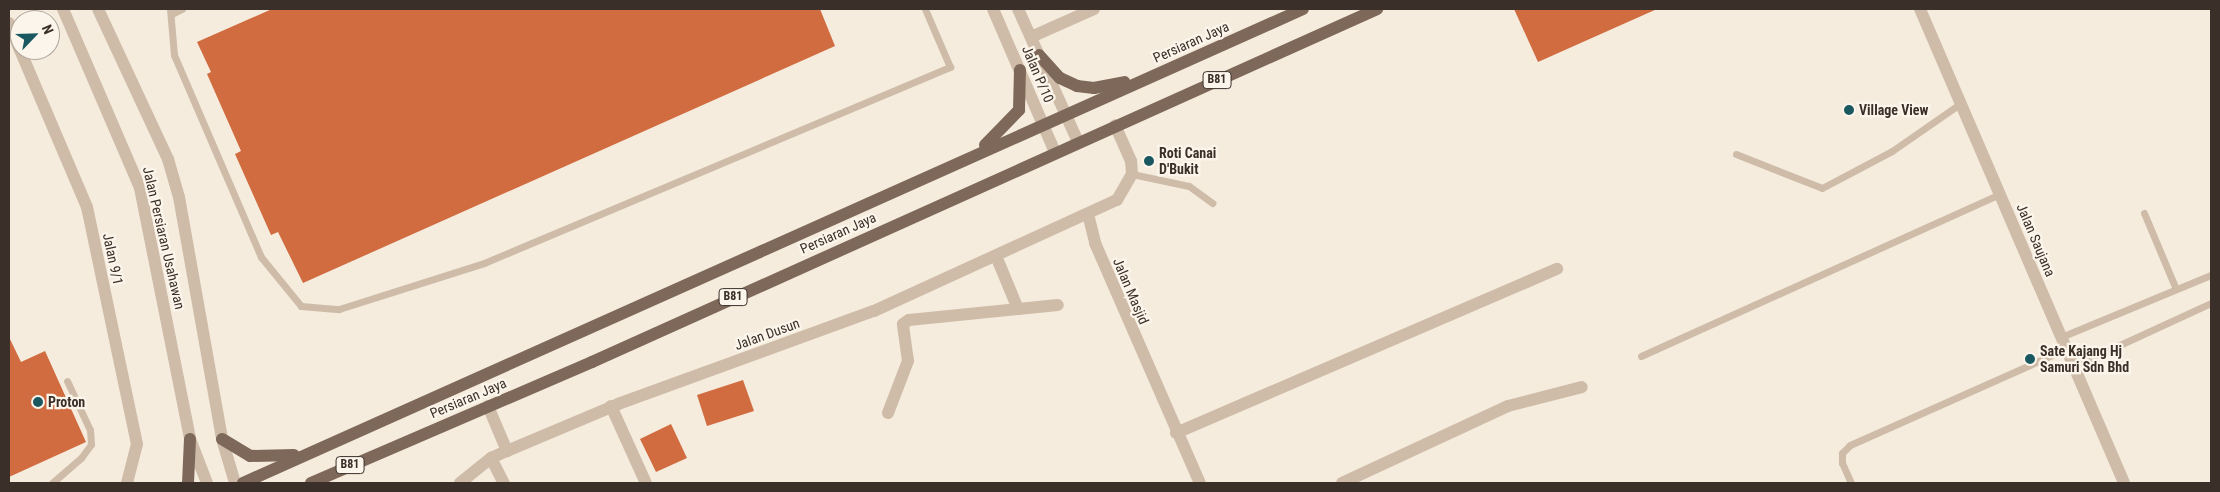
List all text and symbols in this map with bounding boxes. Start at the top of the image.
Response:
north arrow [10,10,60,60]
street label: Persiaran Jaya [1150,18,1232,66]
text: N [39,22,57,36]
street label: Jalan P/10 [1019,43,1057,105]
road number: B81 [1202,70,1232,90]
place label: Village View [1859,102,1928,118]
marker: Village View [1843,104,1855,116]
place label: Roti Canai D'Bukit [1159,145,1216,178]
marker: Roti Canai D'Bukit [1143,155,1155,167]
street label: Jalan Persiaran Usahawan [139,165,189,311]
street label: Jalan Saujana [2013,201,2059,279]
street label: Persiaran Jaya [797,209,879,257]
street label: Jalan 9/1 [99,232,127,286]
street label: Jalan Masjid [1110,255,1152,327]
road number: B81 [718,288,748,306]
street label: Jalan Dusun [732,314,802,354]
place label: Sate Kajang Hj Samuri Sdn Bhd [2040,343,2129,376]
marker: Sate Kajang Hj Samuri Sdn Bhd [2024,353,2036,365]
street label: Persiaran Jaya [427,374,509,422]
place label: Proton [48,394,85,410]
marker: Proton [32,396,44,408]
road number: B81 [335,456,365,474]

